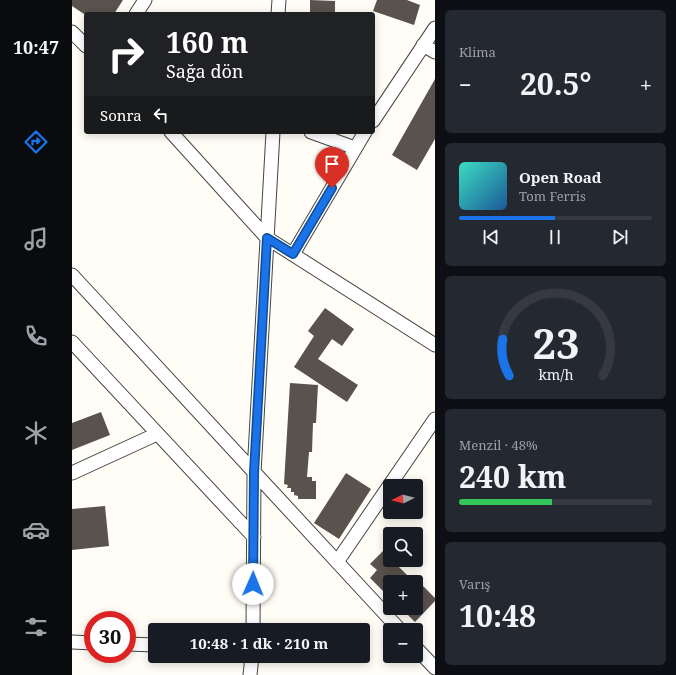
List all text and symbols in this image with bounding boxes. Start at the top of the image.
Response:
text: 160 m [166,23,248,61]
icon: right [100,28,152,80]
text: 10:47 [13,35,59,59]
text: Klima [459,43,496,61]
text: Sağa dön [166,59,243,83]
text: 20.5° [520,63,592,104]
text: − [459,69,472,99]
text: + [640,69,652,99]
icon: left [150,104,172,126]
text: Sonra [100,105,142,125]
icon: directions [22,128,50,156]
pin [315,147,349,188]
icon: arrive [321,153,343,175]
text: Open Road [519,167,602,187]
text: Tom Ferris [519,187,586,205]
icon: music [22,225,50,253]
icon: previous [480,226,502,248]
icon: pause [544,226,566,248]
icon: next [609,226,631,248]
text: 23 [532,314,579,370]
icon: phone [22,322,50,350]
text: km/h [538,364,573,383]
icon: climate [22,419,50,447]
text: Menzil · 48% [459,436,538,454]
text: 240 km [459,456,566,497]
north arrow [383,479,423,519]
map controls [383,479,423,663]
icon: car [22,516,50,544]
button: search [383,527,423,567]
position arrow [232,563,274,605]
button: + [383,575,423,615]
text: Varış [459,575,490,593]
text: 10:48 [459,595,536,636]
speed limit sign: 30 [84,611,136,663]
icon: filters [22,613,50,641]
button: − [383,623,423,663]
text: 10:48 · 1 dk · 210 m [190,633,328,653]

